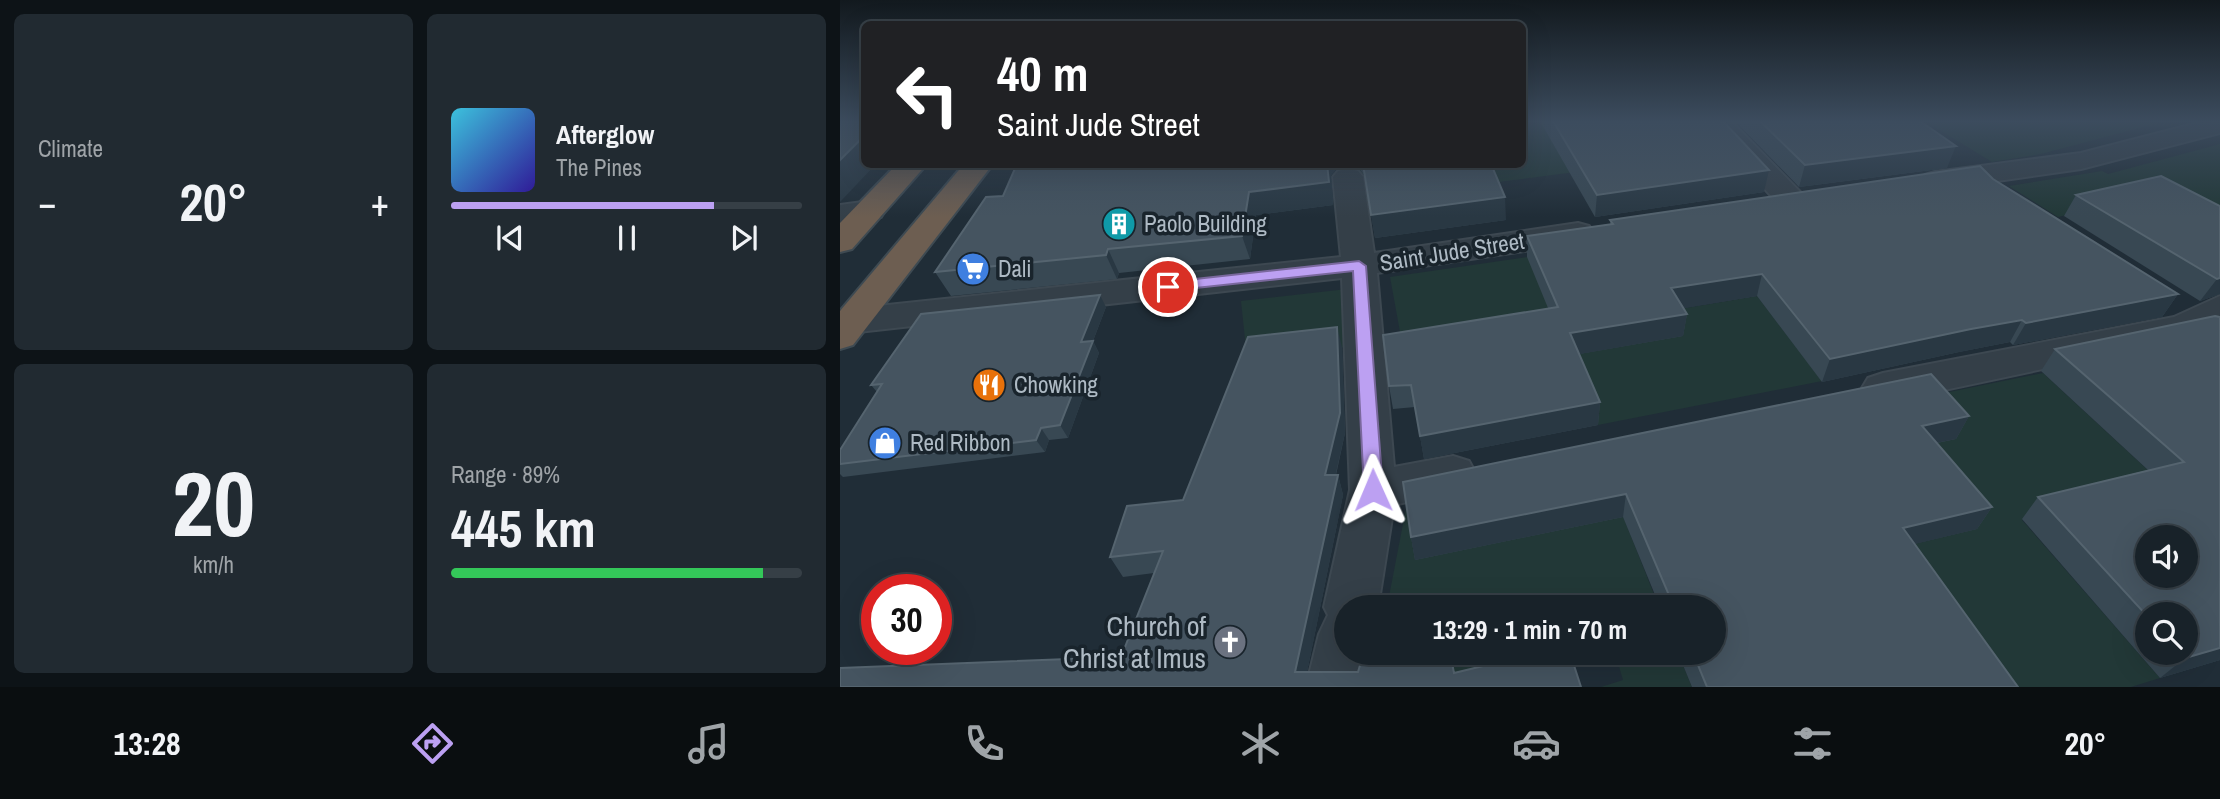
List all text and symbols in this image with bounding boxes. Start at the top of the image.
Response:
text: 40 m [997,40,1089,106]
icon: left [882,49,973,140]
text: Saint Jude Street [997,103,1200,146]
text: Afterglow [556,117,654,152]
text: Climate [38,133,103,164]
text: The Pines [556,152,642,183]
text: 20° [179,167,248,237]
text: − [38,177,56,228]
text: + [371,177,389,228]
building icon: Paolo Building [1100,205,1138,243]
place label: Paolo Building [1144,208,1267,239]
icon: previous [491,219,529,257]
icon: pause [608,219,646,257]
icon: next [725,219,763,257]
street label: Saint Jude Street [1378,225,1526,278]
supermarket icon: Dali [954,250,992,288]
place label: Dali [998,253,1032,284]
pin [1138,257,1198,317]
icon: arrive [1149,268,1187,306]
restaurant icon: Chowking [970,366,1008,404]
place label: Chowking [1014,369,1098,400]
shop icon: Red Ribbon [866,424,904,462]
place label: Red Ribbon [910,427,1011,458]
text: 20 [172,442,255,564]
position arrow [1336,453,1410,527]
text: Range · 89% [451,459,560,490]
text: 445 km [451,493,596,563]
map controls [2135,525,2198,665]
button: sound [2135,525,2198,588]
text: km/h [193,549,234,580]
speed limit sign: 30 [861,574,952,665]
button: search [2135,602,2198,665]
place label: Church of Christ at Imus [1063,607,1207,677]
text: 13:29 · 1 min · 70 m [1433,612,1627,647]
church icon: Church of Christ at Imus [1211,623,1249,661]
icon: directions [408,719,457,768]
icon: music [684,719,733,768]
icon: phone [960,719,1009,768]
icon: climate [1236,719,1285,768]
icon: car [1512,719,1561,768]
icon: filters [1788,719,1837,768]
text: 13:28 [114,722,181,765]
text: 20° [2064,722,2106,765]

